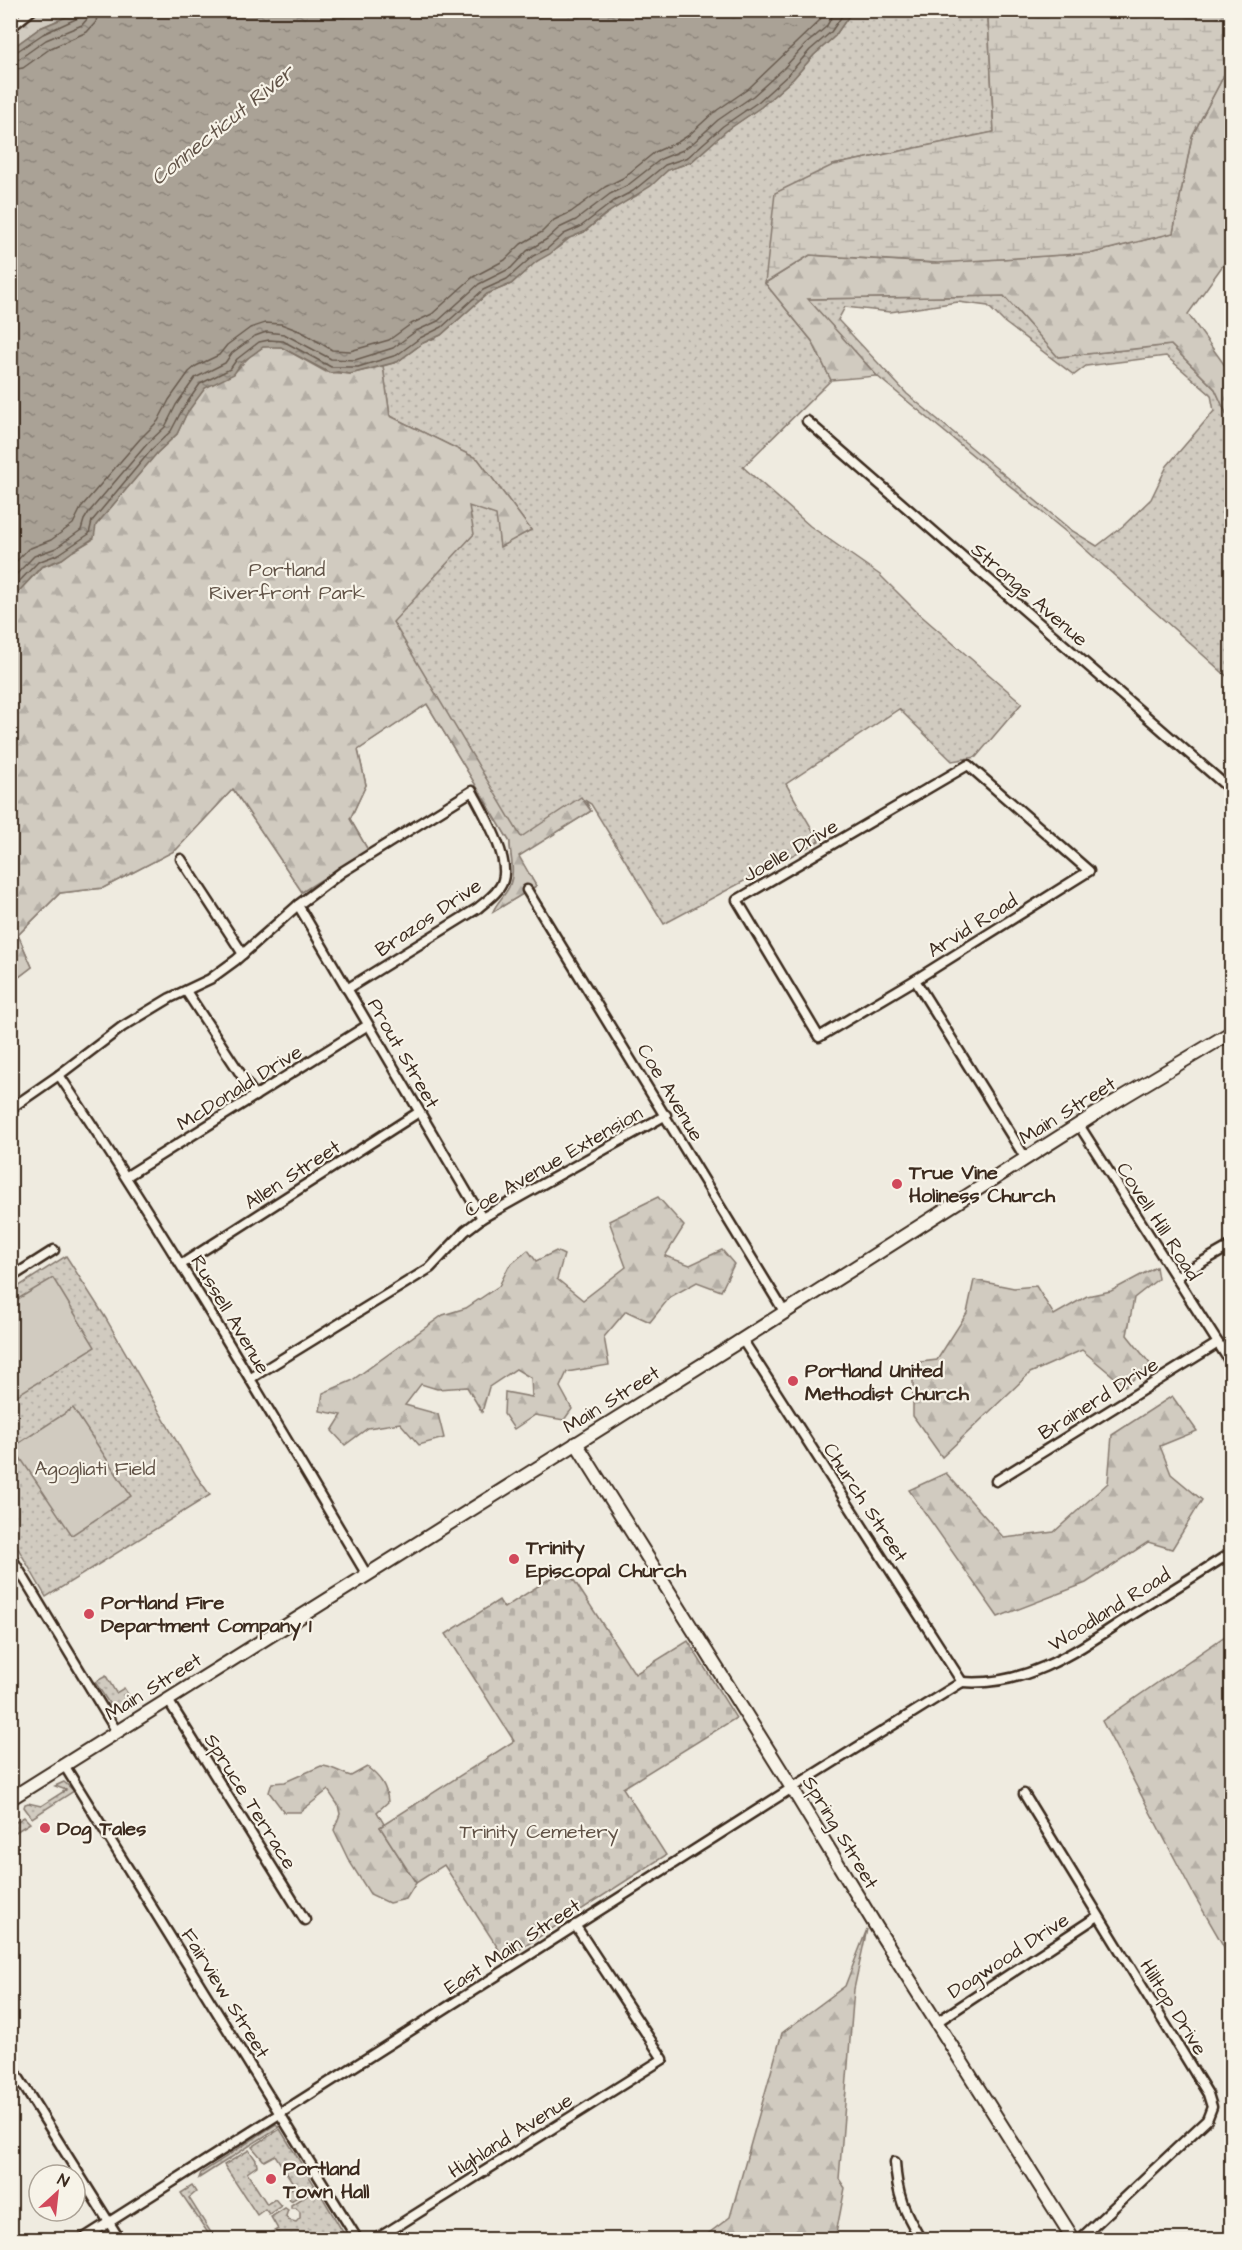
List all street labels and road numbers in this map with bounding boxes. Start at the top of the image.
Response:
street label: Strongs Avenue [964,536,1094,654]
street label: Joelle Drive [738,812,844,889]
street label: Brazos Drive [370,872,487,964]
street label: Arvid Road [922,887,1023,965]
street label: Prout Street [360,993,446,1114]
street label: McDonald Drive [171,1038,308,1138]
street label: Coe Avenue [630,1038,710,1147]
street label: Main Street [1014,1070,1121,1152]
street label: Coe Avenue Extension [459,1099,648,1224]
street label: Allen Street [239,1133,346,1216]
street label: Covell Hill Road [1109,1157,1207,1286]
street label: Russell Avenue [183,1250,277,1380]
street label: Brainerd Drive [1033,1351,1164,1447]
street label: Main Street [558,1359,665,1441]
street label: Church Street [816,1437,914,1568]
street label: Woodland Road [1043,1561,1176,1659]
street label: Main Street [100,1646,207,1728]
street label: Spruce Terrace [197,1728,303,1875]
street label: Spring Street [794,1770,885,1895]
street label: East Main Street [439,1892,586,2002]
street label: Dogwood Drive [942,1906,1075,2006]
street label: Fairview Street [174,1923,276,2064]
street label: Hilltop Drive [1133,1954,1214,2061]
street label: Highland Avenue [443,2086,579,2186]

